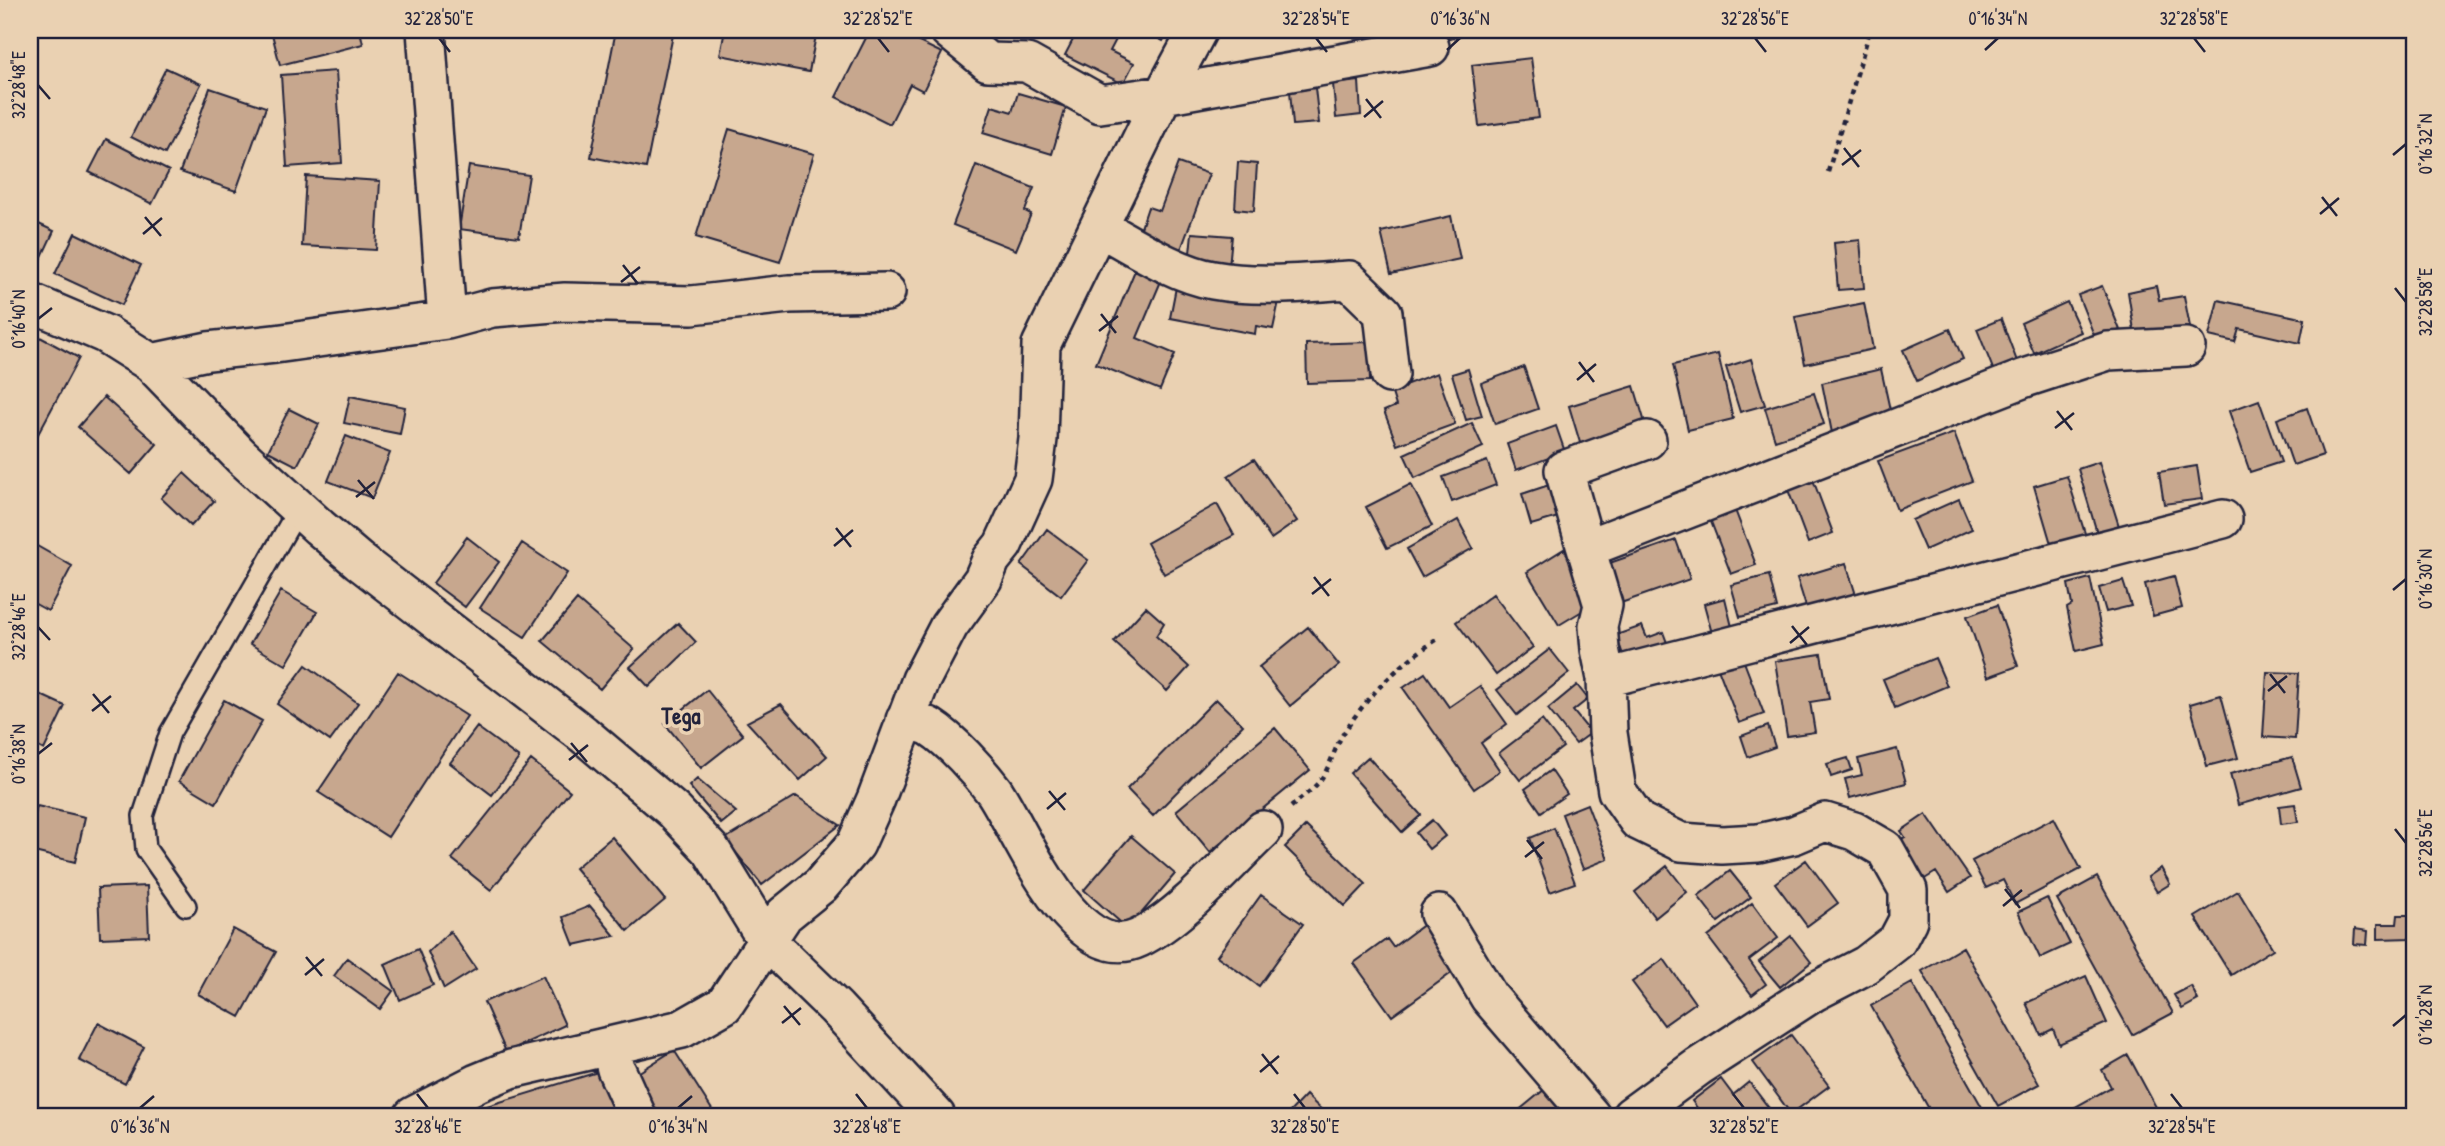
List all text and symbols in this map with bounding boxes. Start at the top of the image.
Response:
text: 32°28'50"E [405,6,474,31]
text: 32°28'52"E [843,6,913,31]
text: 32°28'54"E [1282,6,1350,31]
text: 0°16'36"N [1430,6,1490,31]
text: 32°28'56"E [1721,6,1789,31]
text: 0°16'34"N [1969,6,2027,31]
text: 32°28'58"E [2160,6,2228,31]
text: 32°28'48"E [6,51,31,119]
text: 0°16'32"N [2413,114,2438,174]
text: 32°28'58"E [2413,268,2438,336]
text: 0°16'40"N [6,290,31,348]
text: 0°16'30"N [2413,549,2438,609]
text: 32°28'46"E [6,593,31,661]
district label: Tega [660,700,701,732]
text: 0°16'38"N [6,724,31,784]
text: 32°28'56"E [2413,809,2438,877]
text: 0°16'28"N [2413,985,2438,1045]
text: 0°16'36"N [110,1114,170,1139]
text: 32°28'46"E [394,1114,462,1139]
text: 0°16'34"N [649,1114,707,1139]
text: 32°28'48"E [833,1114,901,1139]
text: 32°28'50"E [1271,1114,1340,1139]
text: 32°28'52"E [1709,1114,1779,1139]
text: 32°28'54"E [2148,1114,2216,1139]

